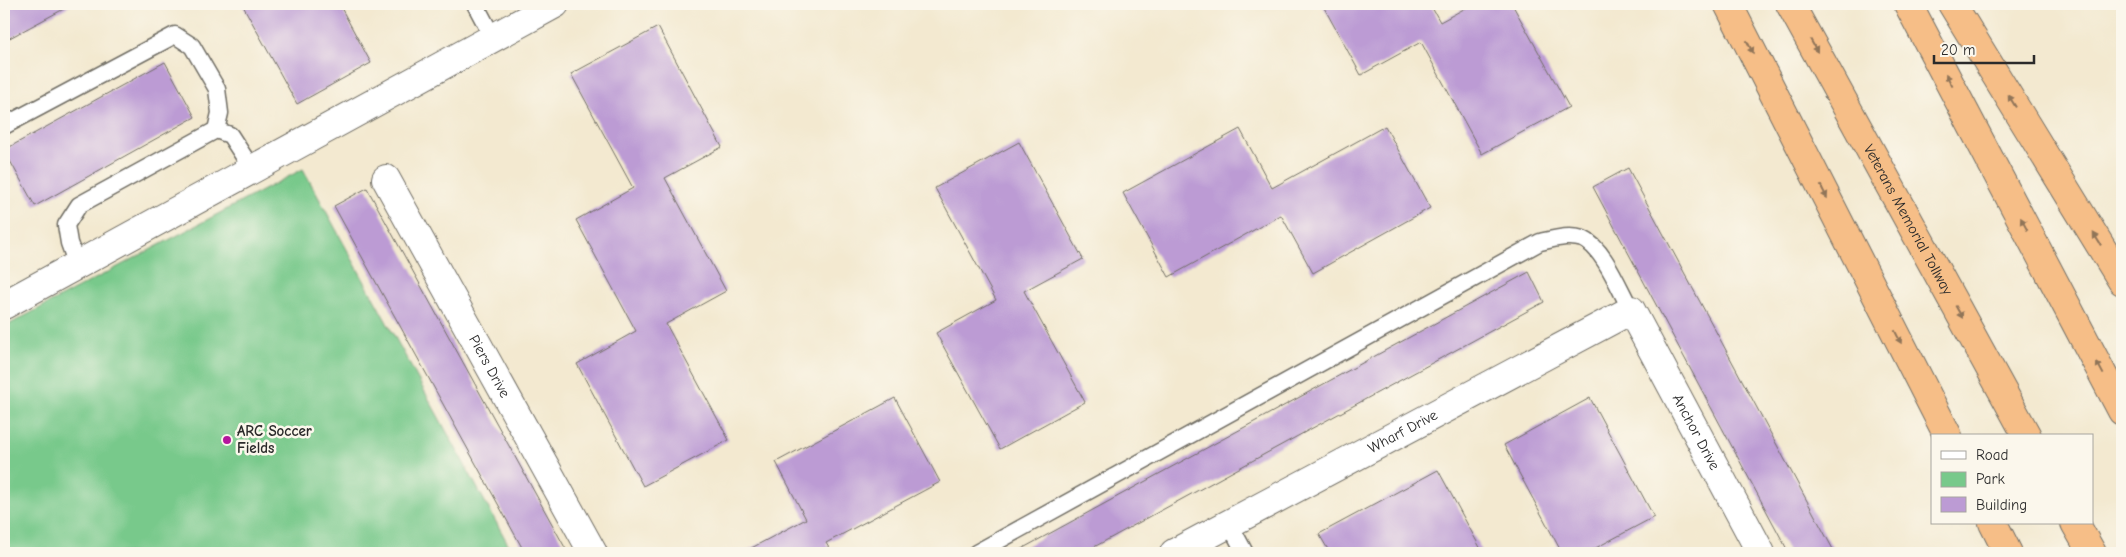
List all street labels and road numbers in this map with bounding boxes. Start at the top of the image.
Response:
street label: Veterans Memorial Tollway [1860,141,1957,298]
street label: Piers Drive [465,332,514,401]
street label: Anchor Drive [1669,391,1724,474]
street label: Wharf Drive [1365,405,1441,457]

